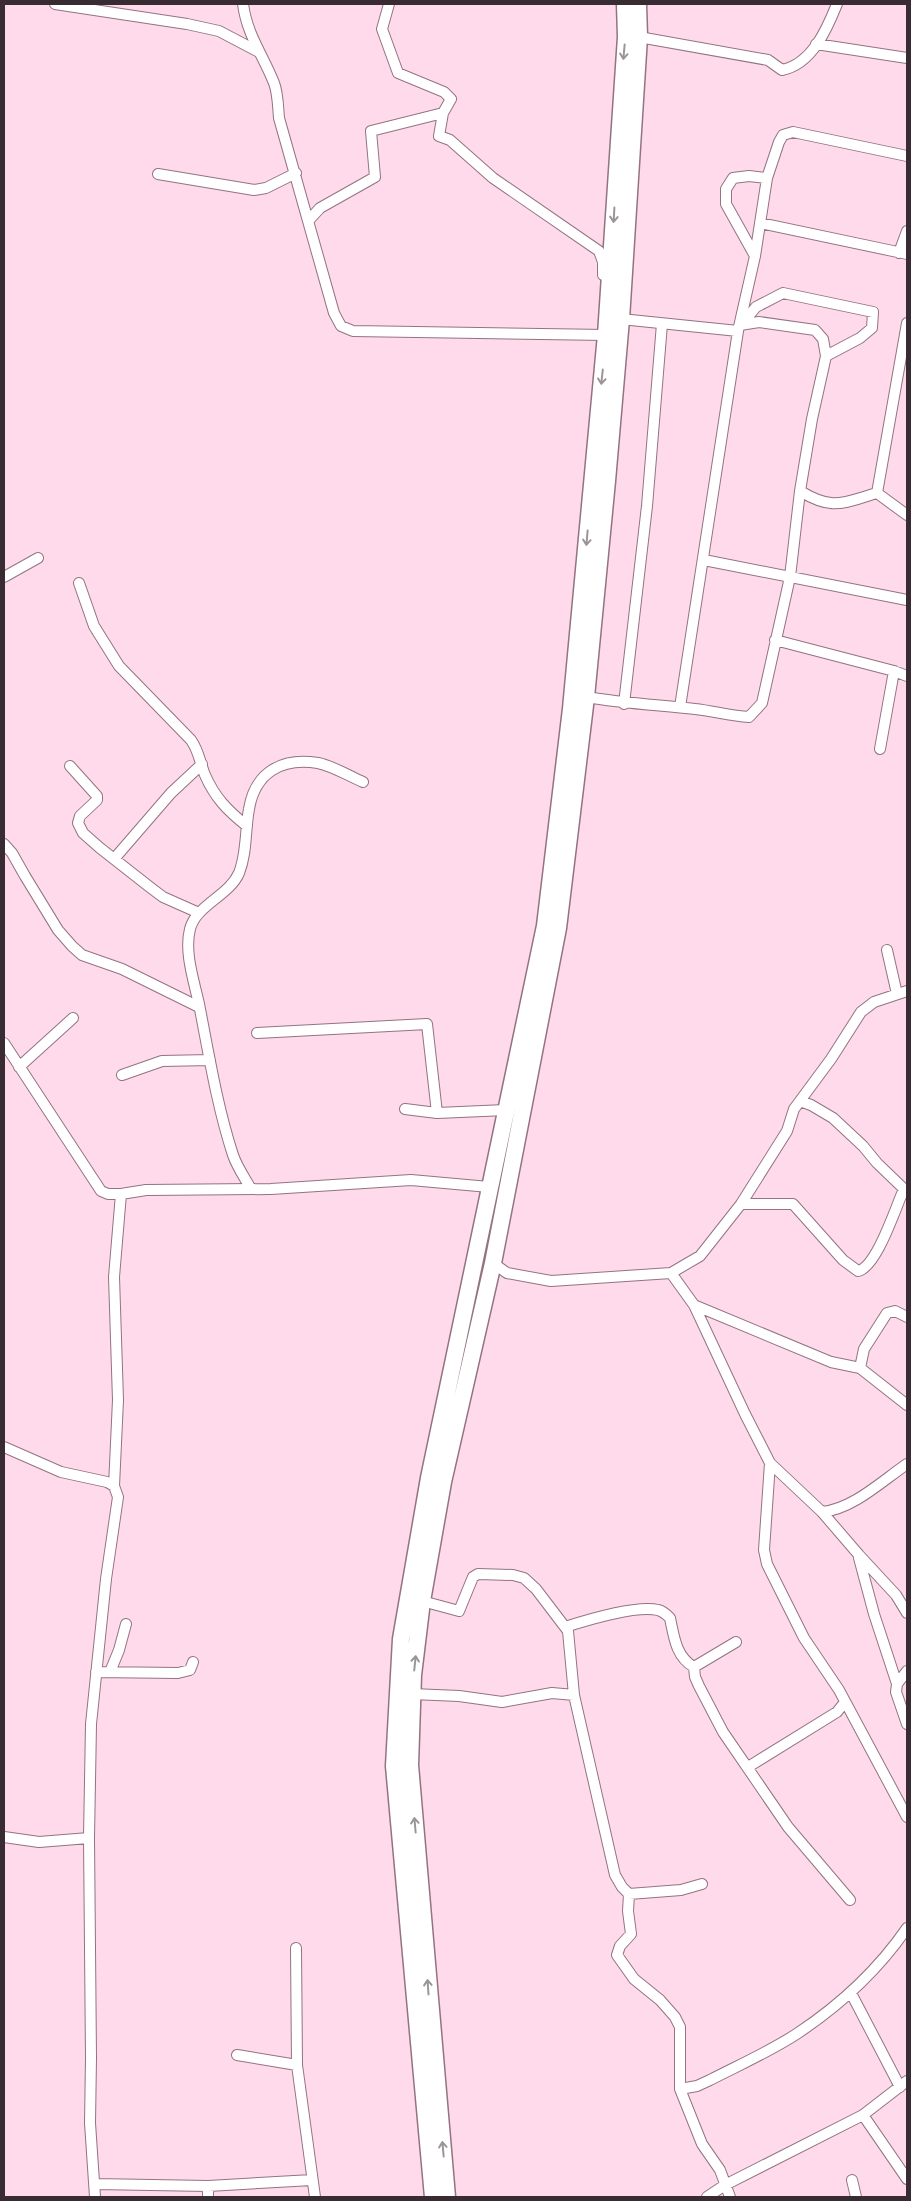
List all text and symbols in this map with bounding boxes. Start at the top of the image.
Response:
one-way arrow [620,44,629,60]
one-way arrow [609,206,618,222]
one-way arrow [597,368,607,384]
one-way arrow [582,530,592,546]
one-way arrow [410,1655,419,1671]
one-way arrow [410,1817,420,1833]
one-way arrow [424,1979,433,1995]
one-way arrow [438,2141,448,2157]

